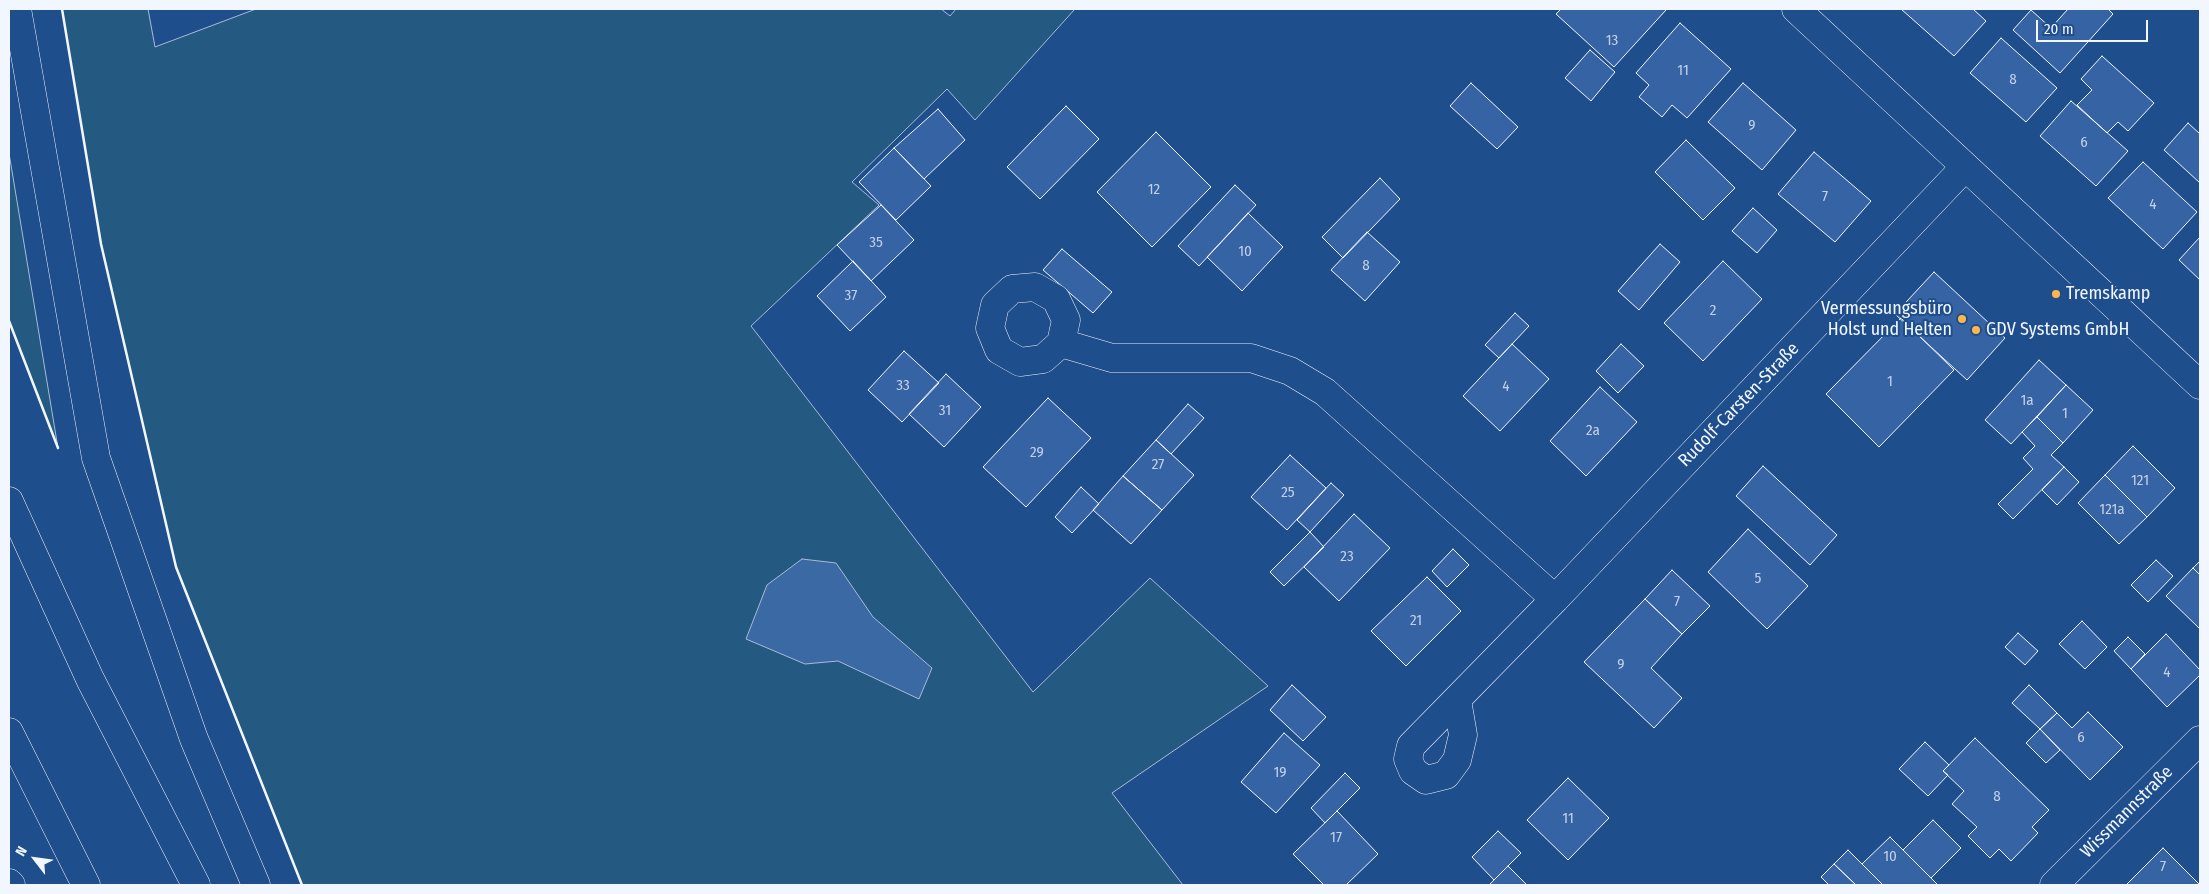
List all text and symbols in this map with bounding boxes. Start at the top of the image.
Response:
scale bar [2039,10,2152,42]
text: 20 m [2044,20,2074,38]
house number: 13 [1606,32,1618,50]
house number: 11 [1677,62,1689,80]
house number: 8 [2009,71,2017,89]
house number: 9 [1748,117,1756,135]
house number: 6 [2080,134,2088,152]
house number: 12 [1148,181,1160,199]
house number: 7 [1822,188,1828,206]
house number: 4 [2149,196,2157,214]
house number: 35 [869,234,883,252]
house number: 10 [1238,243,1252,261]
house number: 8 [1362,257,1370,275]
place label: Tremskamp [2066,283,2150,305]
house number: 37 [845,287,857,305]
marker: Tremskamp [2050,288,2062,300]
place label: Vermessungsbüro Holst und Helten [1821,298,1952,340]
house number: 2 [1710,302,1716,320]
marker: Vermessungsbüro Holst und Helten [1956,313,1968,325]
place label: GDV Systems GmbH [1986,319,2129,341]
marker: GDV Systems GmbH [1970,324,1982,336]
street label: Rudolf-Carsten-Straße [1674,338,1804,472]
house number: 1 [1887,373,1893,391]
house number: 33 [896,377,910,395]
house number: 4 [1502,378,1510,396]
house number: 1a [2020,392,2034,410]
house number: 31 [939,402,951,420]
house number: 1 [2062,405,2068,423]
house number: 2a [1586,422,1600,440]
house number: 29 [1030,444,1044,462]
house number: 27 [1152,456,1164,474]
house number: 121 [2131,472,2149,490]
house number: 25 [1281,484,1295,502]
house number: 121a [2099,501,2125,519]
house number: 23 [1340,548,1354,566]
house number: 5 [1755,570,1761,588]
house number: 7 [1674,593,1680,611]
house number: 21 [1410,612,1422,630]
house number: 9 [1617,656,1625,674]
house number: 4 [2163,664,2171,682]
house number: 6 [2077,729,2085,747]
street label: Wissmannstraße [2076,761,2178,863]
house number: 19 [1273,764,1287,782]
house number: 8 [1993,788,2001,806]
house number: 11 [1562,810,1574,828]
house number: 17 [1330,829,1342,847]
north arrow [10,834,60,884]
text: N [12,843,31,859]
house number: 10 [1883,848,1897,866]
house number: 7 [2160,858,2166,876]

